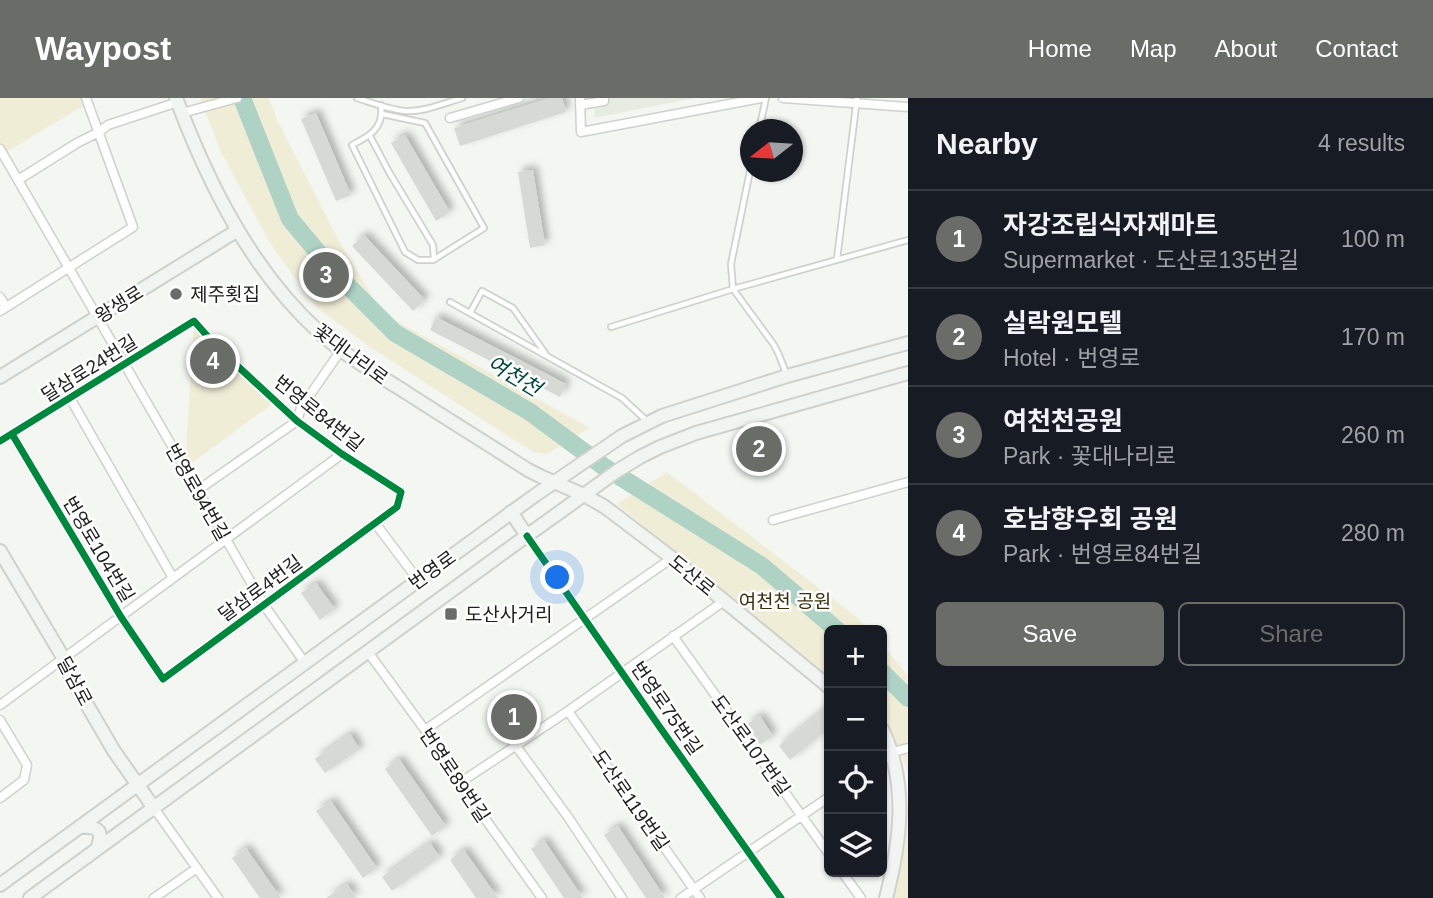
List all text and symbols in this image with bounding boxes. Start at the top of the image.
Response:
text: Waypost [35,30,171,67]
text: Home [1028,35,1092,62]
text: Map [1130,35,1177,62]
text: About [1215,35,1277,62]
text: Contact [1315,35,1398,62]
north arrow [740,119,803,182]
text: Nearby [936,127,1038,160]
text: 4 results [1318,130,1405,156]
text: 자강조립식자재마트 [1003,210,1218,240]
text: 1 [953,226,965,252]
text: 100 m [1341,226,1405,252]
text: Supermarket · 도산로135번길 [1003,247,1299,273]
pin: 3 [303,249,349,301]
street label: 왕생로 [91,282,147,327]
place label: 제주횟집 [190,284,260,305]
marker: 제주횟집 [168,286,184,302]
text: 실락원모텔 [1003,308,1123,338]
street label: 꽃대나리로 [309,320,392,389]
text: 2 [953,324,965,350]
text: 170 m [1341,324,1405,350]
street label: 달삼로24번길 [38,331,141,406]
pin: 4 [190,335,236,387]
text: Hotel · 번영로 [1003,345,1141,371]
water label: 여천천 [483,351,547,402]
street label: 번영로84번길 [270,371,367,456]
text: 여천천공원 [1003,406,1123,436]
text: 3 [953,422,965,448]
text: 260 m [1341,422,1405,448]
pin: 2 [736,423,782,475]
street label: 번영로94번길 [161,440,234,545]
text: Park · 꽃대나리로 [1003,443,1177,469]
street label: 번영로104번길 [59,493,138,606]
text: 호남향우회 공원 [1003,504,1178,534]
text: 4 [953,520,965,546]
text: 280 m [1341,520,1405,546]
text: Park · 번영로84번길 [1003,541,1202,567]
street label: 번영로 [405,546,460,594]
street label: 달삼로4번길 [214,551,306,626]
street label: 도산로 [665,551,719,600]
your location [540,560,574,594]
park label: 여천천 공원 [739,591,831,612]
button: Save [936,602,1164,666]
button: Share [1178,602,1405,666]
place label: 도산사거리 [465,604,552,625]
marker: 도산사거리 [443,606,459,622]
map controls [824,625,887,877]
button: + [824,625,887,688]
street label: 달삼로 [53,653,96,709]
street label: 번영로75번길 [627,658,706,759]
button: − [824,688,887,751]
pin: 1 [491,691,537,743]
street label: 도산로107번길 [707,691,794,800]
street label: 번영로89번길 [416,724,494,826]
street label: 도산로119번길 [588,746,673,855]
button: locate [824,751,887,814]
button: layers [824,814,887,877]

